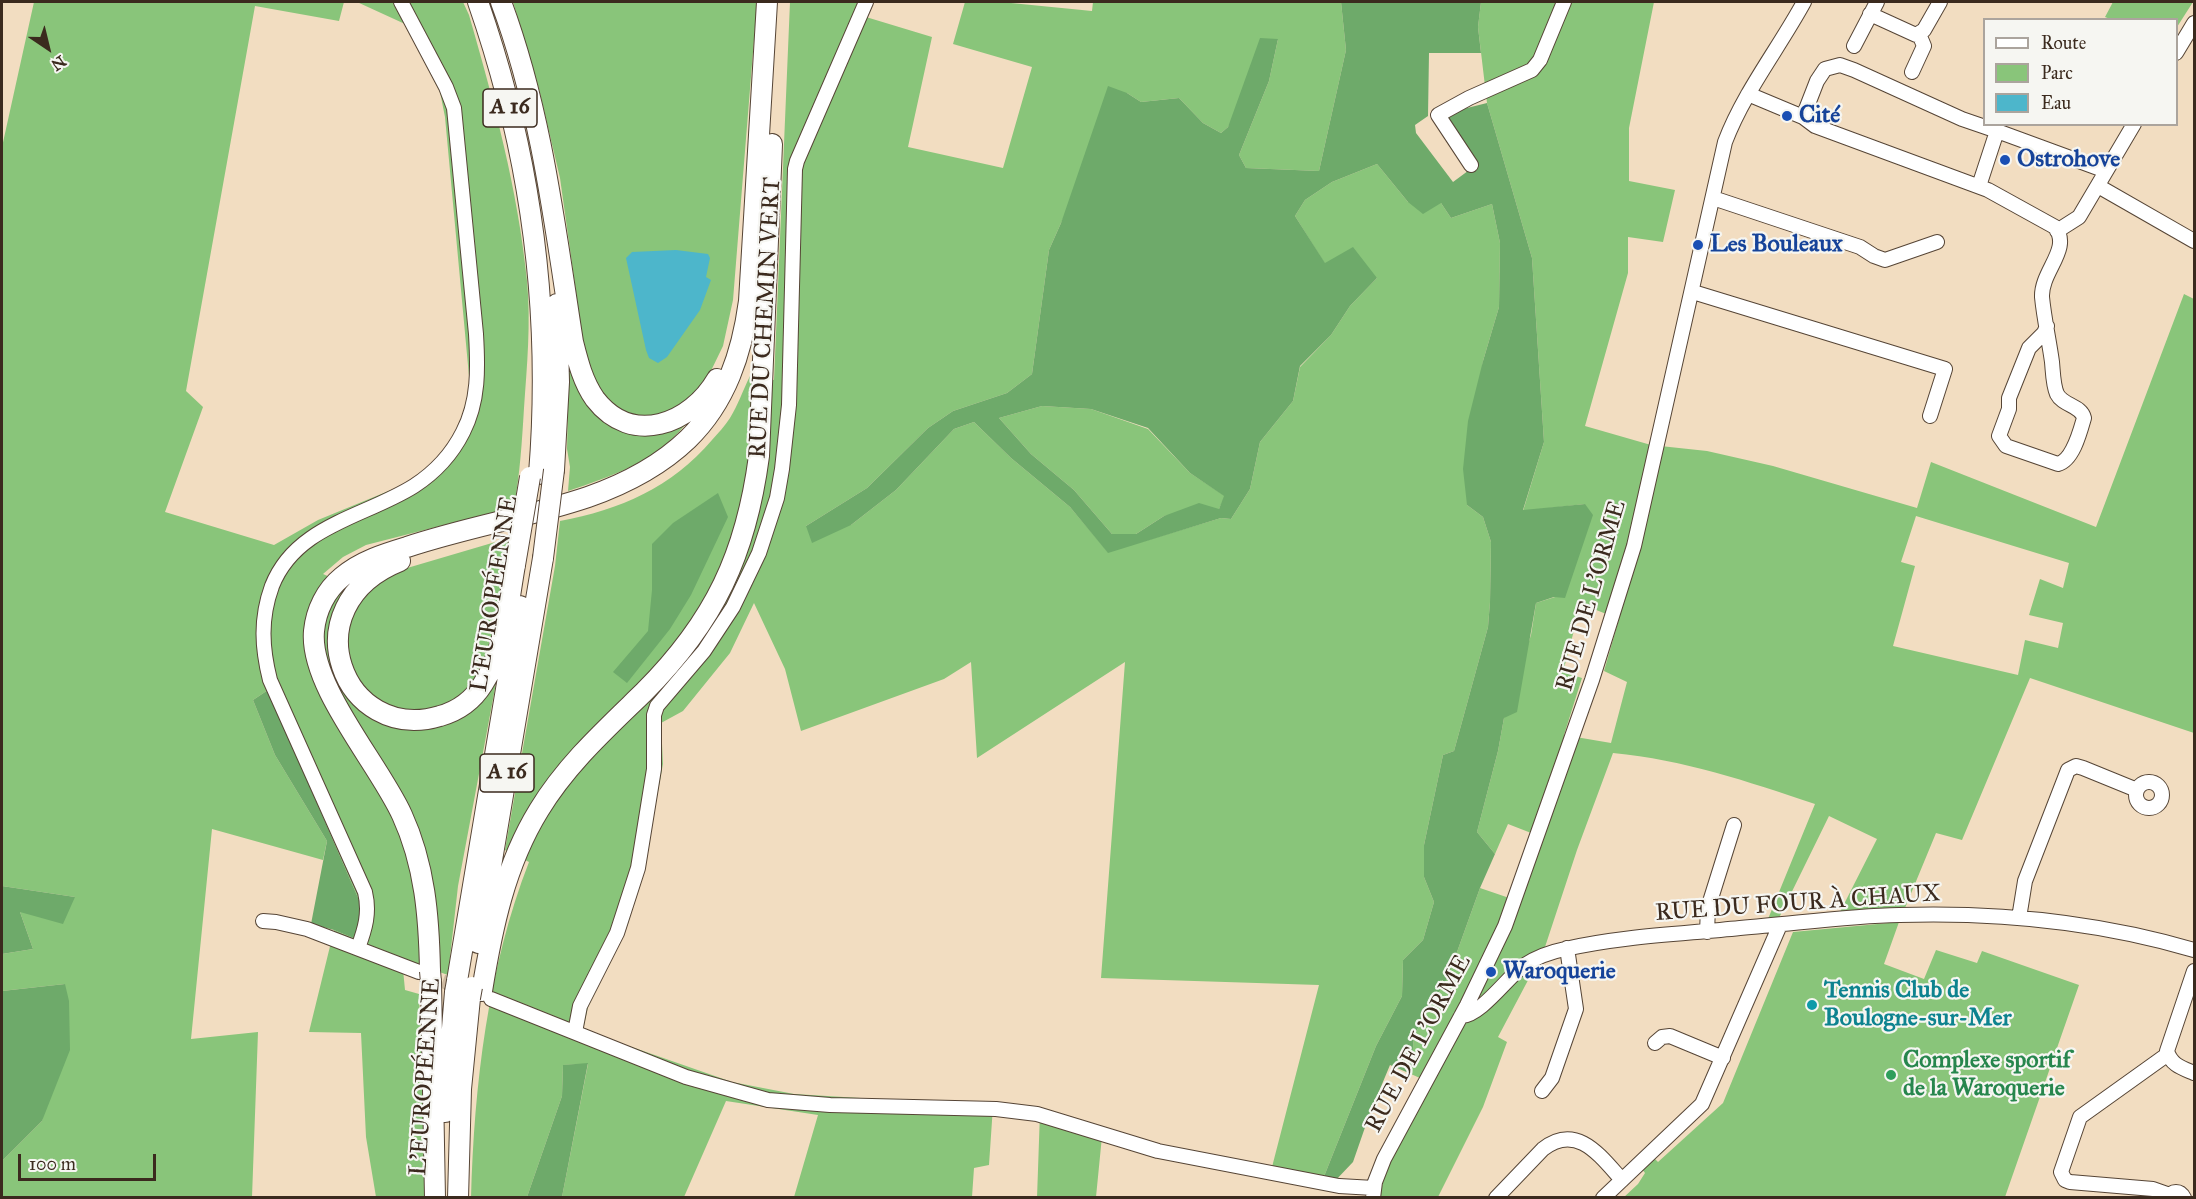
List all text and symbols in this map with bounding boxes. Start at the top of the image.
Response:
north arrow [18,18,78,78]
legend [1983,18,2178,126]
text: Route [2041,32,2086,54]
text: N [48,51,70,75]
text: Parc [2041,62,2073,84]
road number: A 16 [483,89,537,127]
text: Eau [2041,92,2071,114]
place label: Cité [1799,102,1840,130]
marker: Cité [1780,109,1794,123]
place label: Ostrohove [2017,146,2120,174]
marker: Ostrohove [1998,153,2012,167]
street label: RUE DU CHEMIN VERT [744,176,788,460]
place label: Les Bouleaux [1710,231,1843,259]
marker: Les Bouleaux [1691,238,1705,252]
street label: L'EUROPÉENNE [465,494,525,694]
street label: RUE DE L'ORME [1551,497,1633,695]
road number: A 16 [480,754,534,792]
street label: RUE DU FOUR À CHAUX [1654,880,1942,928]
street label: RUE DE L'ORME [1360,950,1478,1138]
place label: Waroquerie [1503,958,1616,986]
marker: Waroquerie [1484,965,1498,979]
street label: L'EUROPÉENNE [405,977,447,1177]
place label: Tennis Club de Boulogne-sur-Mer [1824,977,2012,1033]
marker: Tennis Club de Boulogne-sur-Mer [1805,998,1819,1012]
place label: Complexe sportif de la Waroquerie [1903,1047,2071,1103]
marker: Complexe sportif de la Waroquerie [1884,1068,1898,1082]
scale bar [21,1142,159,1180]
text: 100 m [29,1153,76,1175]

